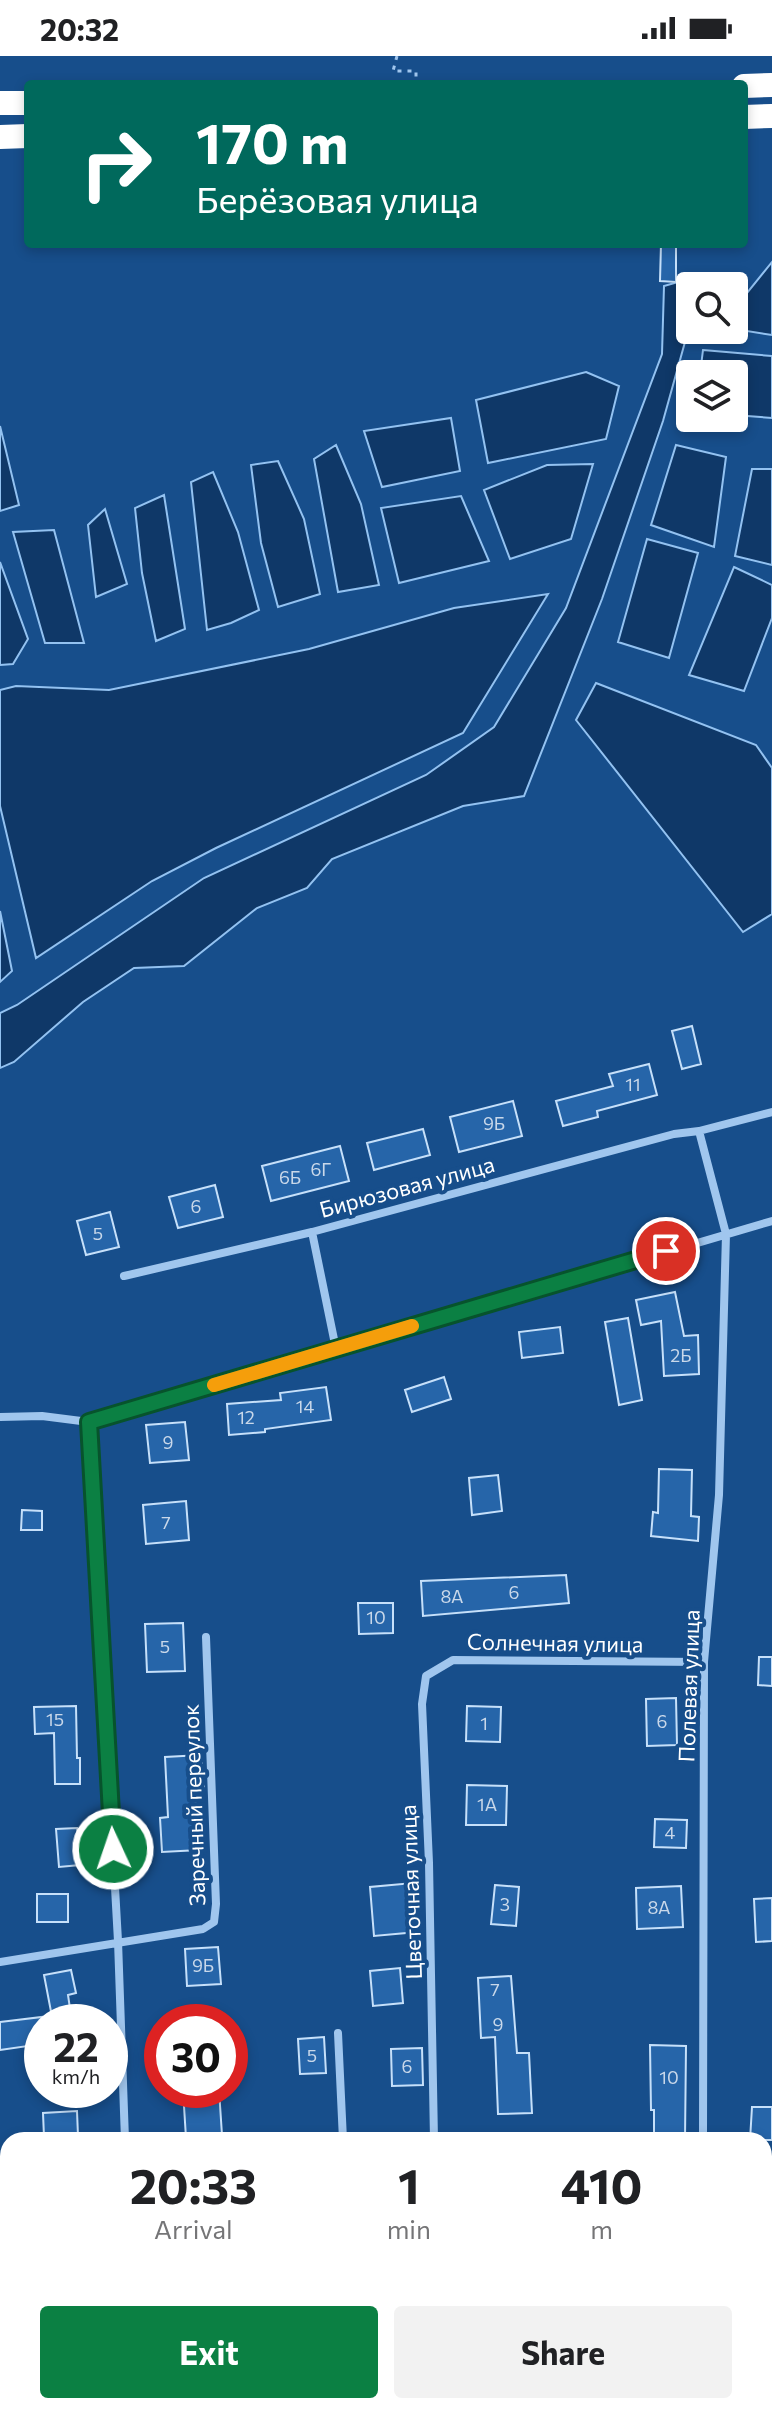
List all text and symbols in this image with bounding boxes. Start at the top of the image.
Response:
text: 20:32 [40,10,119,47]
text: 170 m [196,107,349,176]
icon: right [64,112,168,216]
text: Берёзовая улица [196,176,479,220]
map controls [676,272,748,432]
button: search [676,272,748,344]
button: layers [676,360,748,432]
house number: 11 [625,1073,641,1095]
house number: 9Б [483,1112,505,1134]
street label: Бирюзовая улица [316,1150,497,1223]
house number: 6Г [310,1158,332,1180]
house number: 6Б [279,1166,301,1188]
house number: 6 [191,1195,201,1217]
pin [632,1217,700,1285]
house number: 5 [93,1222,103,1244]
icon: arrive [644,1229,688,1273]
house number: 2Б [670,1344,692,1366]
house number: 14 [296,1395,314,1417]
house number: 12 [237,1406,255,1428]
house number: 9 [163,1431,173,1453]
house number: 7 [161,1511,171,1533]
house number: 6 [509,1581,519,1603]
house number: 8А [441,1585,463,1607]
house number: 10 [366,1606,386,1628]
street label: Полевая улица [672,1609,705,1763]
street label: Солнечная улица [467,1627,643,1658]
house number: 5 [160,1635,170,1657]
street label: Заречный переулок [176,1703,211,1906]
house number: 15 [46,1708,64,1730]
house number: 6 [657,1710,667,1732]
house number: 1 [480,1712,488,1734]
house number: 1А [477,1793,497,1815]
street label: Цветочная улица [394,1804,427,1980]
position arrow [71,1807,155,1891]
house number: 4 [665,1821,676,1843]
house number: 3 [500,1893,510,1915]
house number: 8А [648,1896,670,1918]
house number: 9Б [192,1954,214,1976]
house number: 7 [490,1978,500,2000]
speed limit sign: 30 [144,2004,248,2108]
house number: 9 [493,2013,503,2035]
text: 22 [53,2021,99,2070]
house number: 5 [307,2044,317,2066]
house number: 6 [402,2055,412,2077]
text: km/h [52,2064,100,2088]
house number: 10 [659,2066,679,2088]
text: 20:33 [130,2155,257,2214]
text: 1 [398,2155,420,2214]
text: 410 [561,2155,642,2214]
text: Arrival [154,2213,233,2244]
text: min [387,2213,431,2244]
text: m [590,2213,613,2244]
button: Exit [40,2306,378,2398]
button: Share [394,2306,732,2398]

